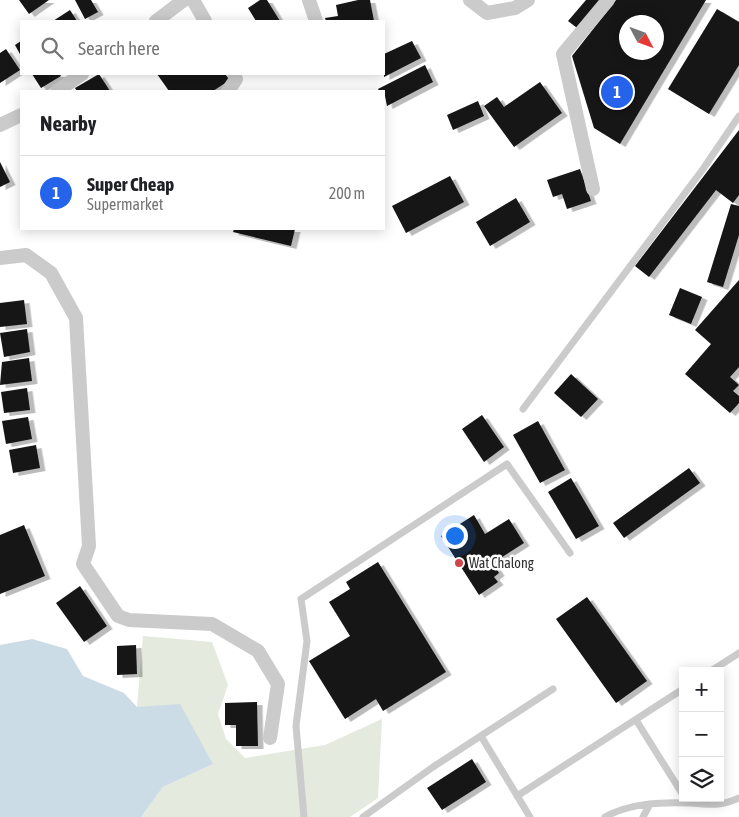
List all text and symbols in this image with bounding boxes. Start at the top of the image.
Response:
north arrow [619,15,664,60]
search box [20,20,385,75]
icon: search [38,34,66,62]
text: Search here [78,37,160,59]
pin: 1 [601,73,633,111]
text: Nearby [40,111,96,135]
text: Super Cheap [87,173,174,195]
text: 1 [52,184,60,202]
text: 200 m [329,184,365,202]
text: Supermarket [87,195,163,213]
your location [442,523,468,549]
place label: Wat Chalong [469,555,534,571]
marker: Wat Chalong [453,557,465,569]
map controls [679,667,724,802]
button: + [679,667,724,712]
button: − [679,712,724,757]
button: layers [679,757,724,802]

